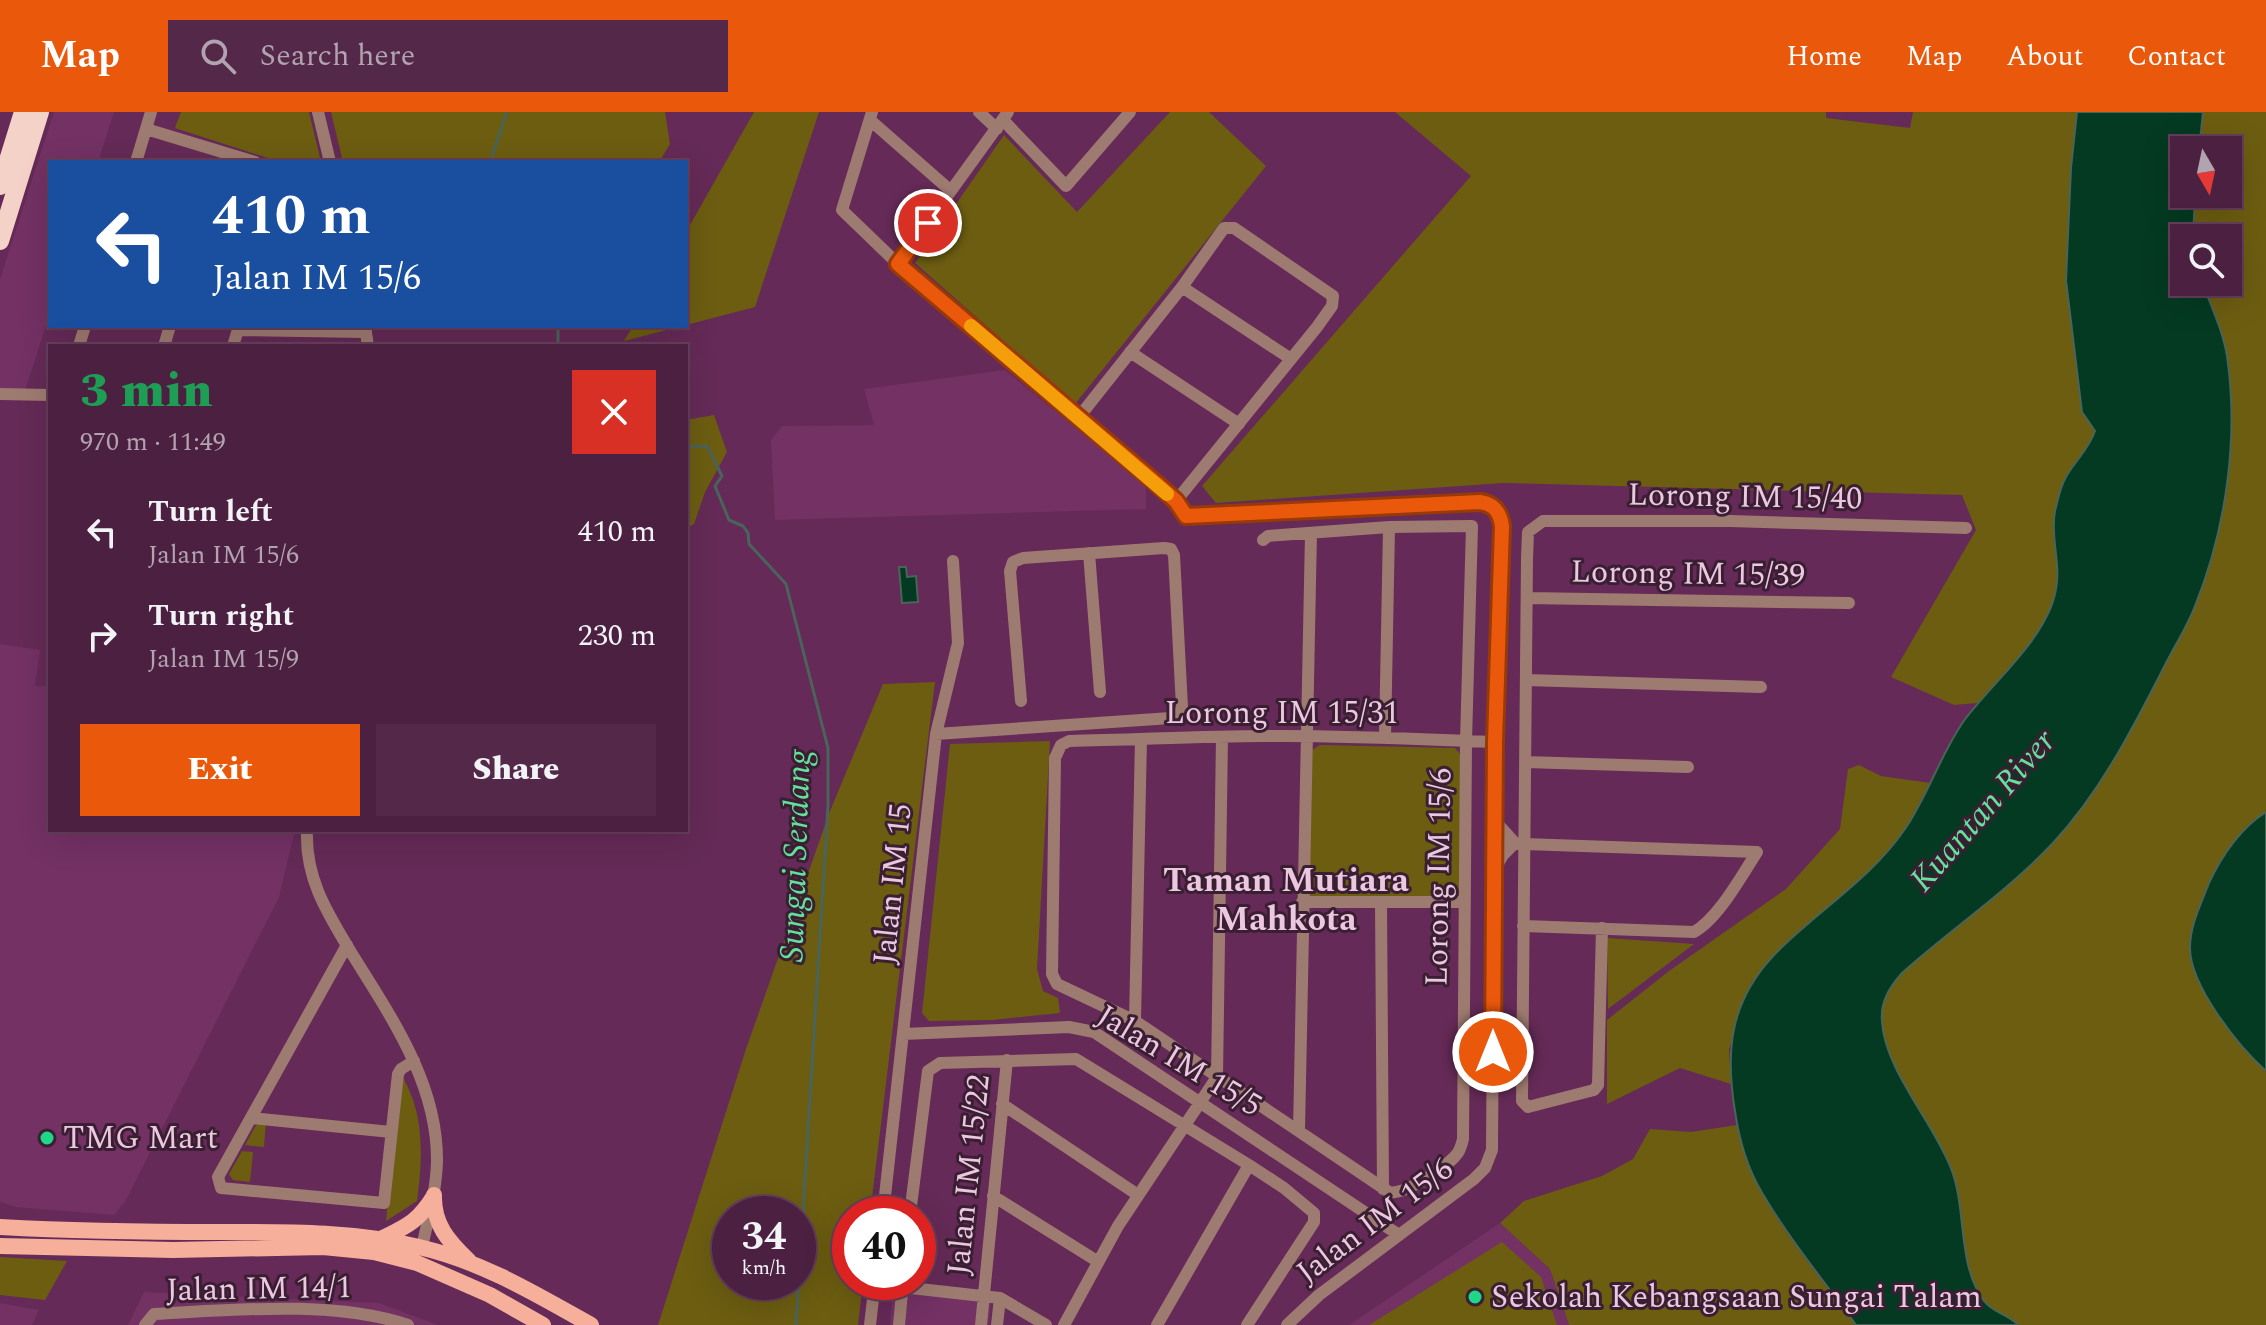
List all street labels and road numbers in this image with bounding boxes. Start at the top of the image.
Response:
street label: Lorong IM 15/40 [1627,470,1863,524]
street label: Lorong IM 15/39 [1570,547,1806,601]
street label: Lorong IM 15/31 [1165,689,1399,738]
street label: Lorong IM 15/6 [1413,767,1465,987]
street label: Jalan IM 15 [860,801,926,967]
street label: Jalan IM 15/5 [1087,992,1271,1130]
street label: Jalan IM 15/22 [934,1072,1004,1278]
street label: Jalan IM 15/6 [1286,1146,1464,1296]
street label: Jalan IM 14/1 [166,1263,352,1315]

